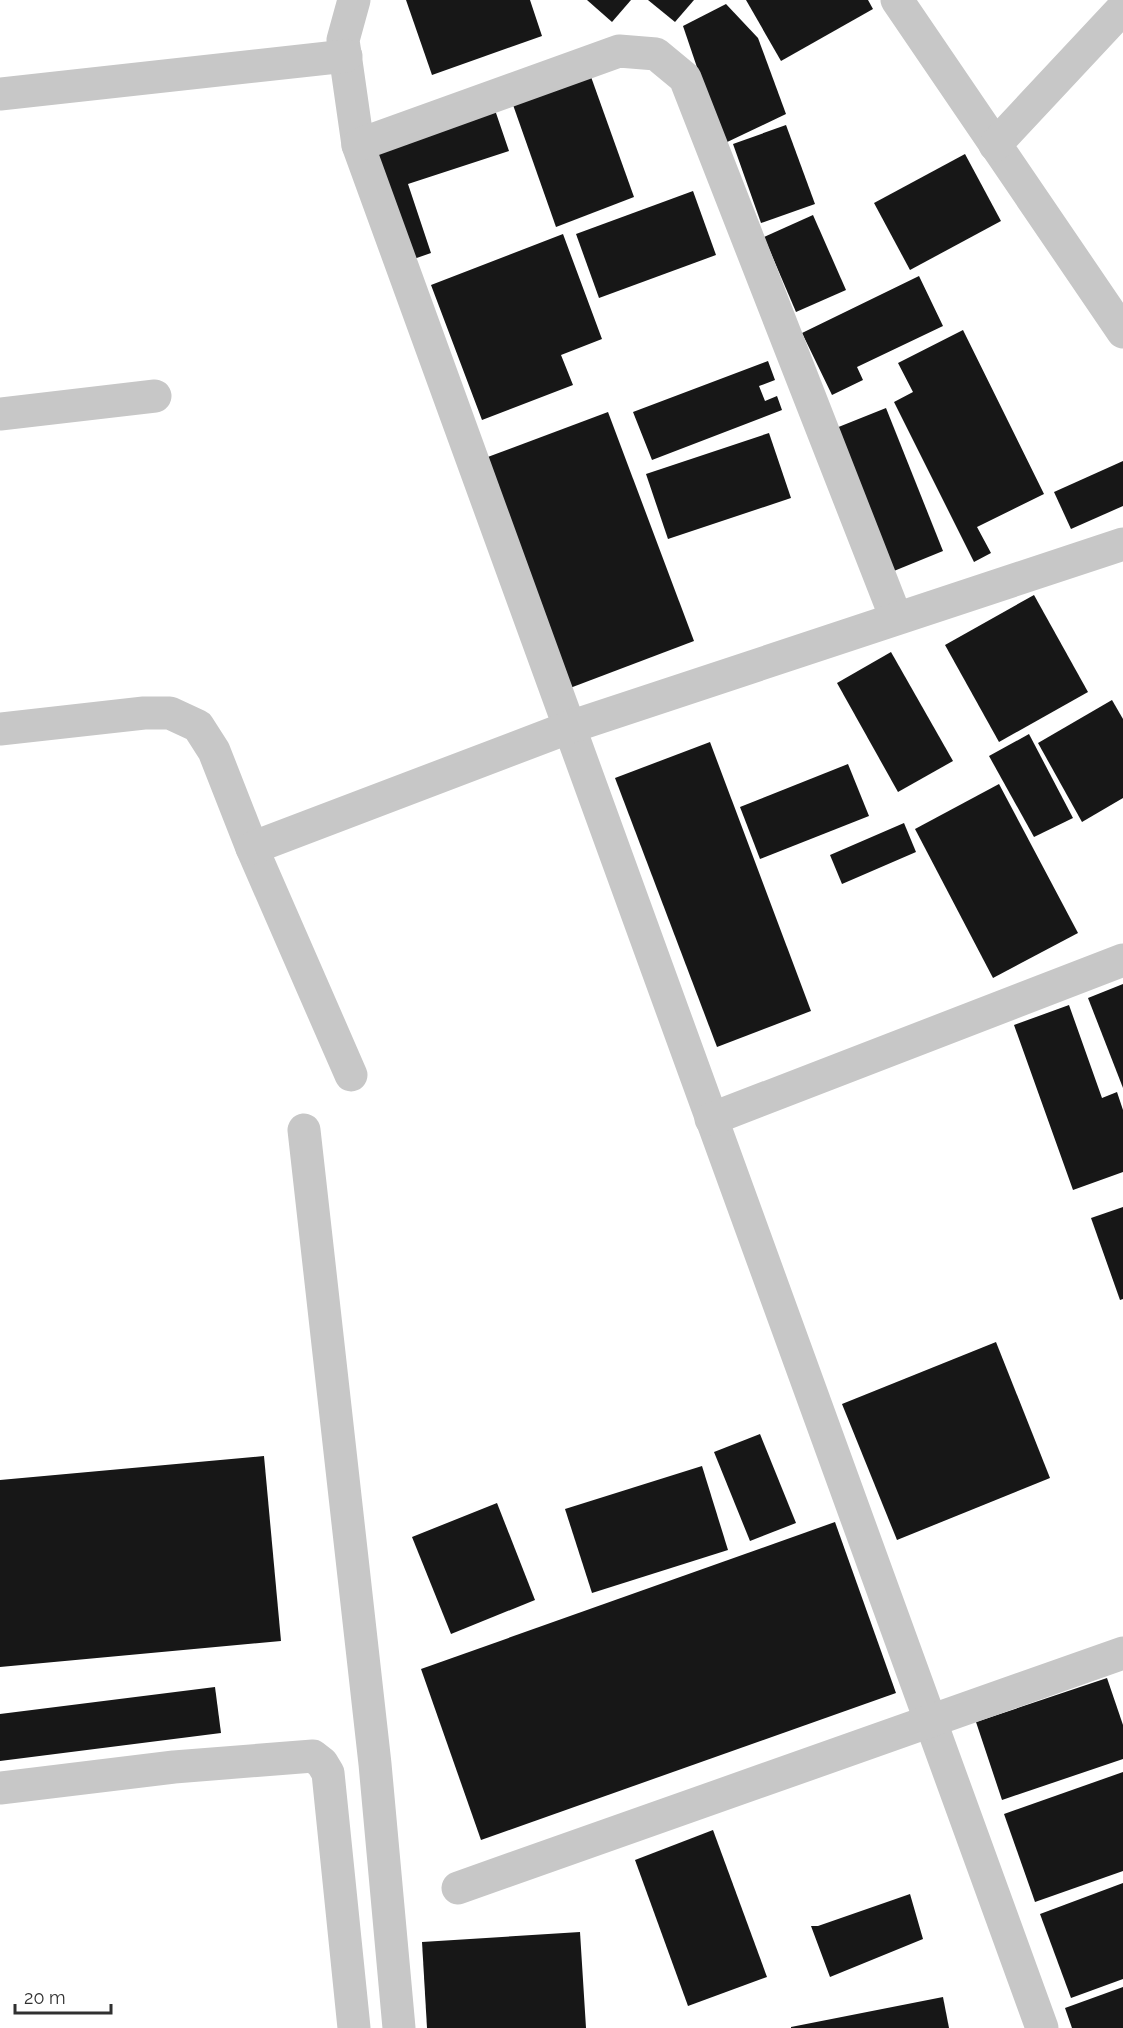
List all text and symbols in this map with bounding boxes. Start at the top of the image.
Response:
scale bar [15,1977,111,2015]
text: 20 m [24,1987,66,2008]

